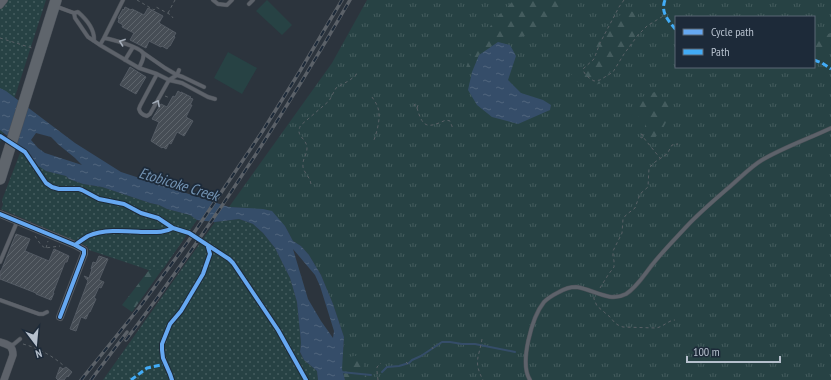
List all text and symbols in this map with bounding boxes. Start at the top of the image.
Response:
legend [675,16,815,68]
text: Cycle path [711,24,754,39]
one-way arrow [118,39,125,47]
text: Path [711,44,729,59]
one-way arrow [152,100,160,107]
water label: Etobicoke Creek [137,163,223,206]
north arrow [16,324,56,364]
scale bar [687,338,780,364]
text: 100 m [693,344,720,359]
text: N [34,346,44,361]

